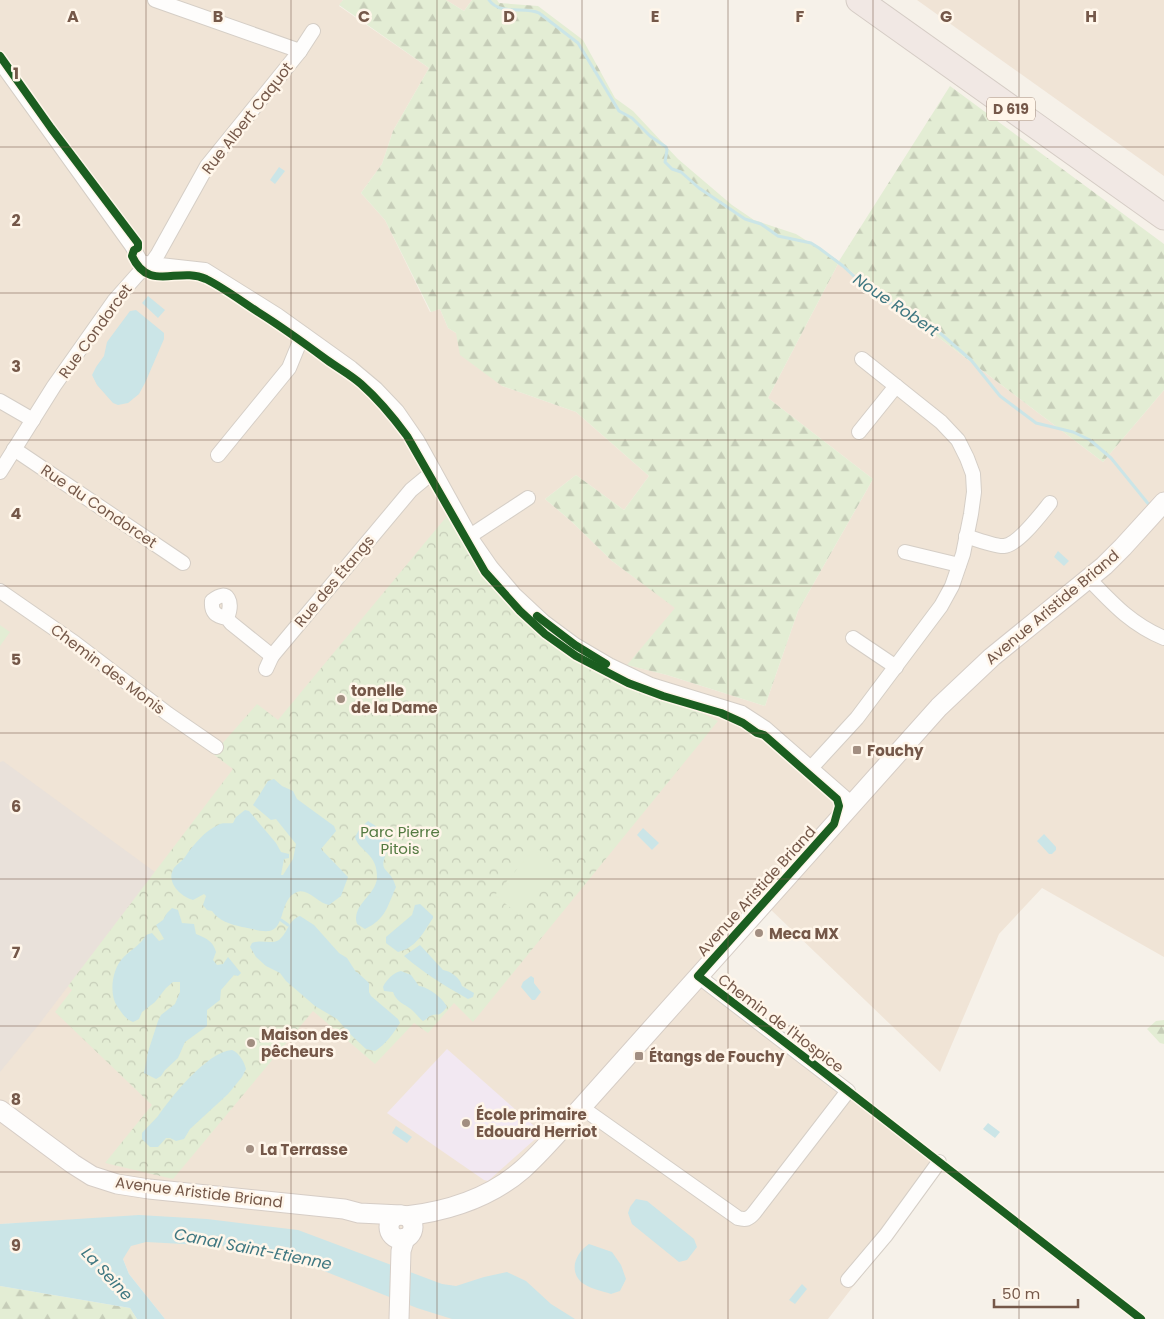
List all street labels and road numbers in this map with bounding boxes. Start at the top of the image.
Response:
street label: Rue Albert Caquot [197,58,297,178]
road number: D 619 [987,98,1035,120]
street label: Rue Condorcet [54,280,136,382]
street label: Rue du Condorcet [37,459,161,553]
street label: Rue des Étangs [289,530,379,631]
street label: Avenue Aristide Briand [981,545,1123,669]
street label: Chemin des Monis [47,619,170,719]
street label: Avenue Aristide Briand [692,821,820,961]
street label: Chemin de l'Hospice [714,969,848,1077]
street label: Avenue Aristide Briand [114,1171,284,1213]

